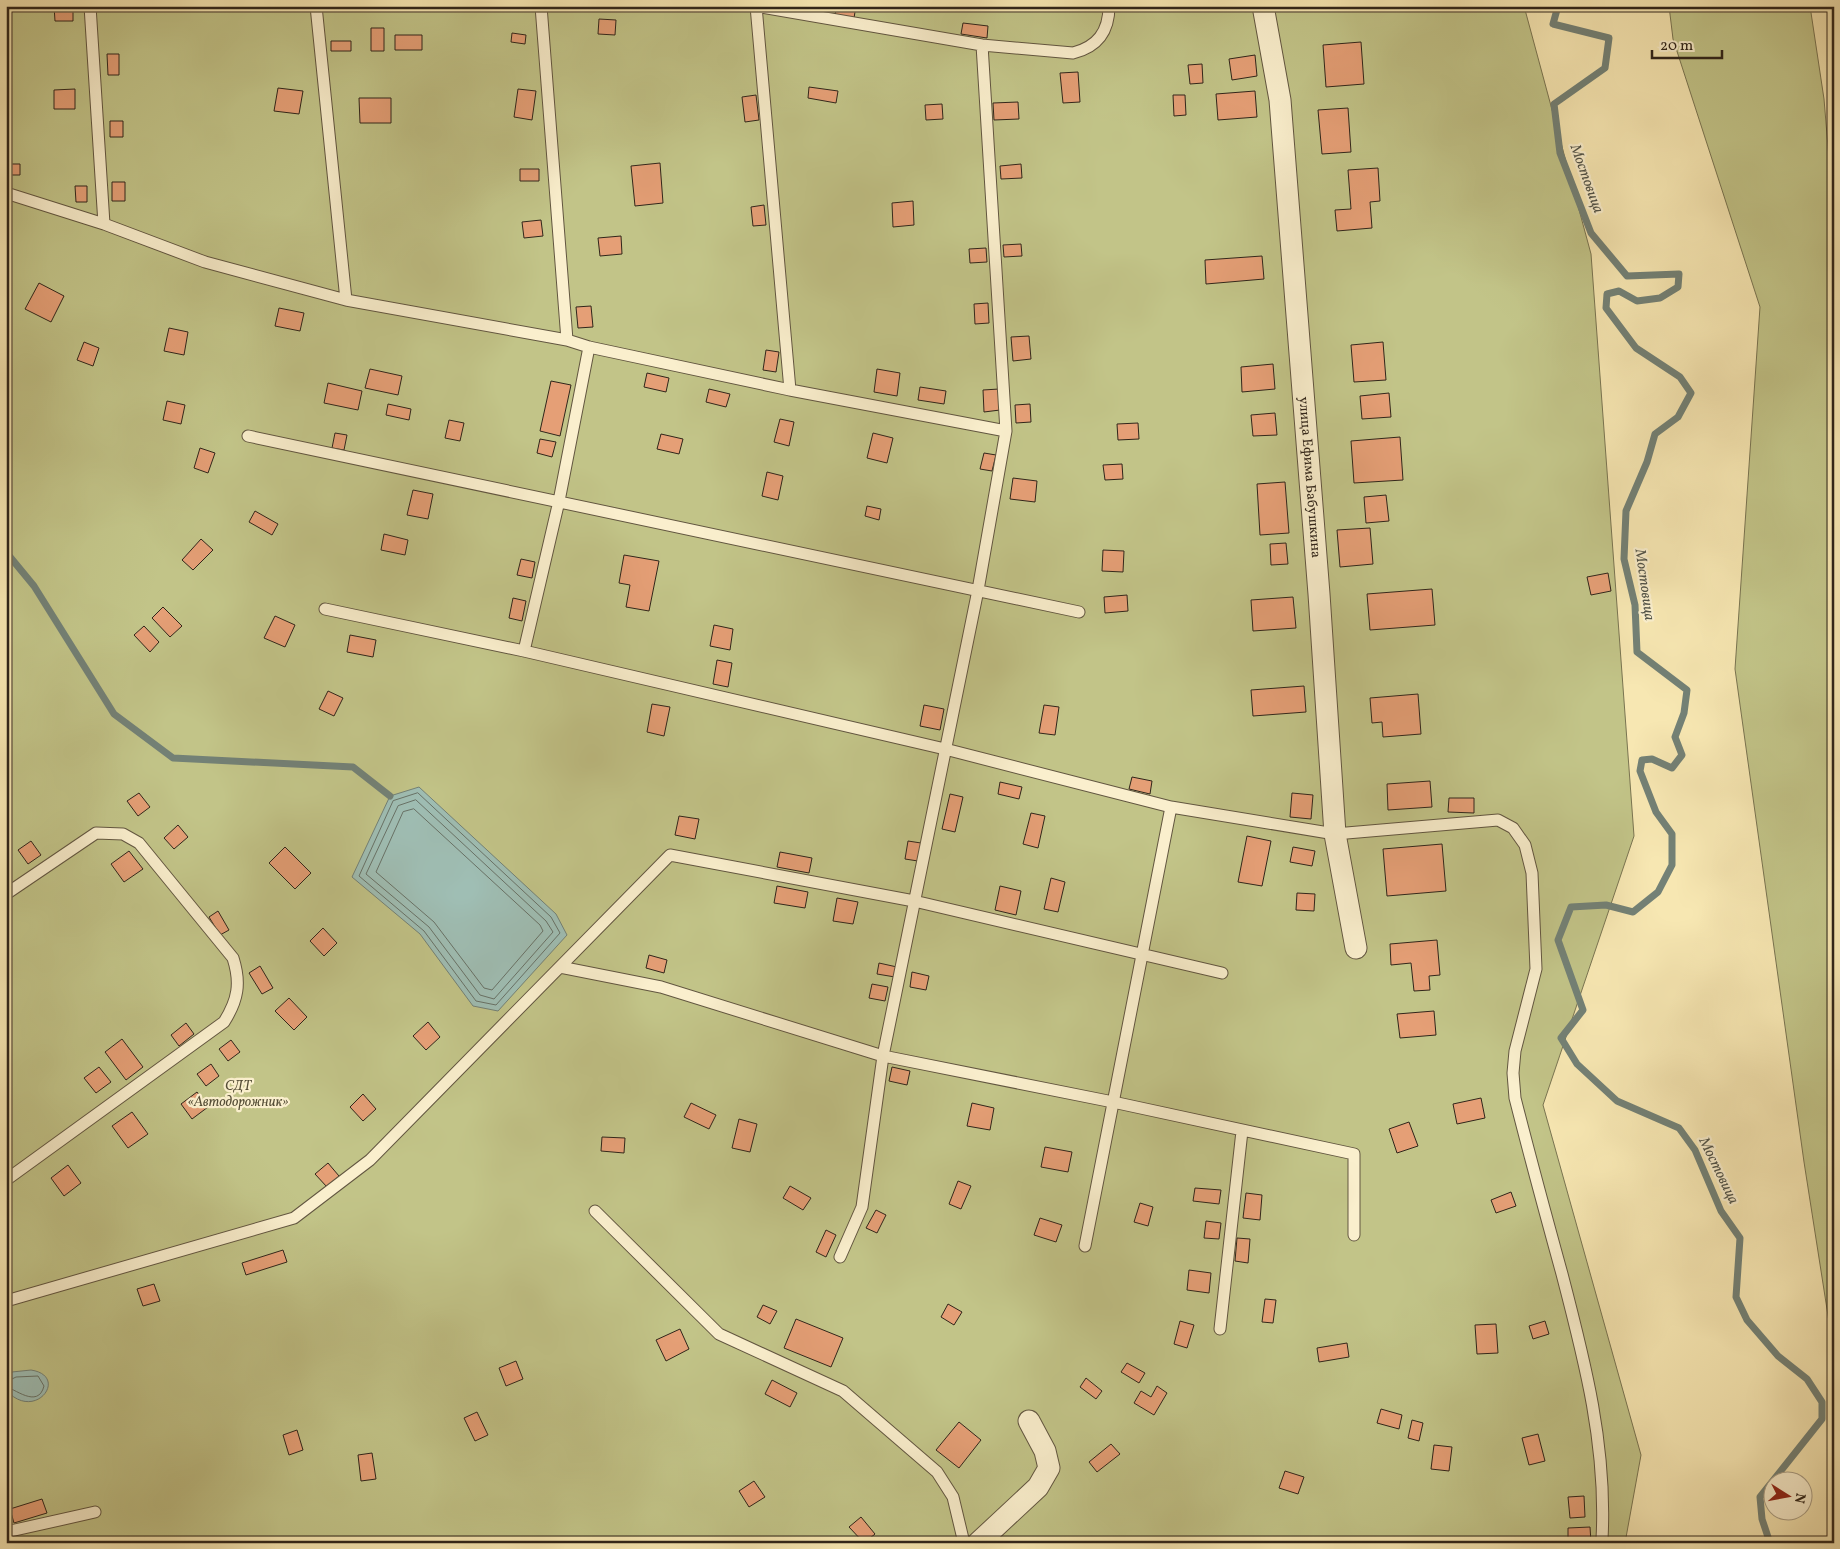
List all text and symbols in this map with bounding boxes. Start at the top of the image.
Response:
scale bar [1652,28,1722,60]
text: 20 m [1660,36,1693,57]
water label: Мостовица [1563,141,1608,216]
street label: улица Ефима Бабушкина [1294,396,1326,559]
water label: Мостовица [1628,547,1659,622]
park label: СДТ «Автодорожник» [188,1077,288,1112]
water label: Мостовица [1692,1133,1743,1208]
north arrow [1762,1472,1812,1522]
text: N [1789,1491,1810,1505]

